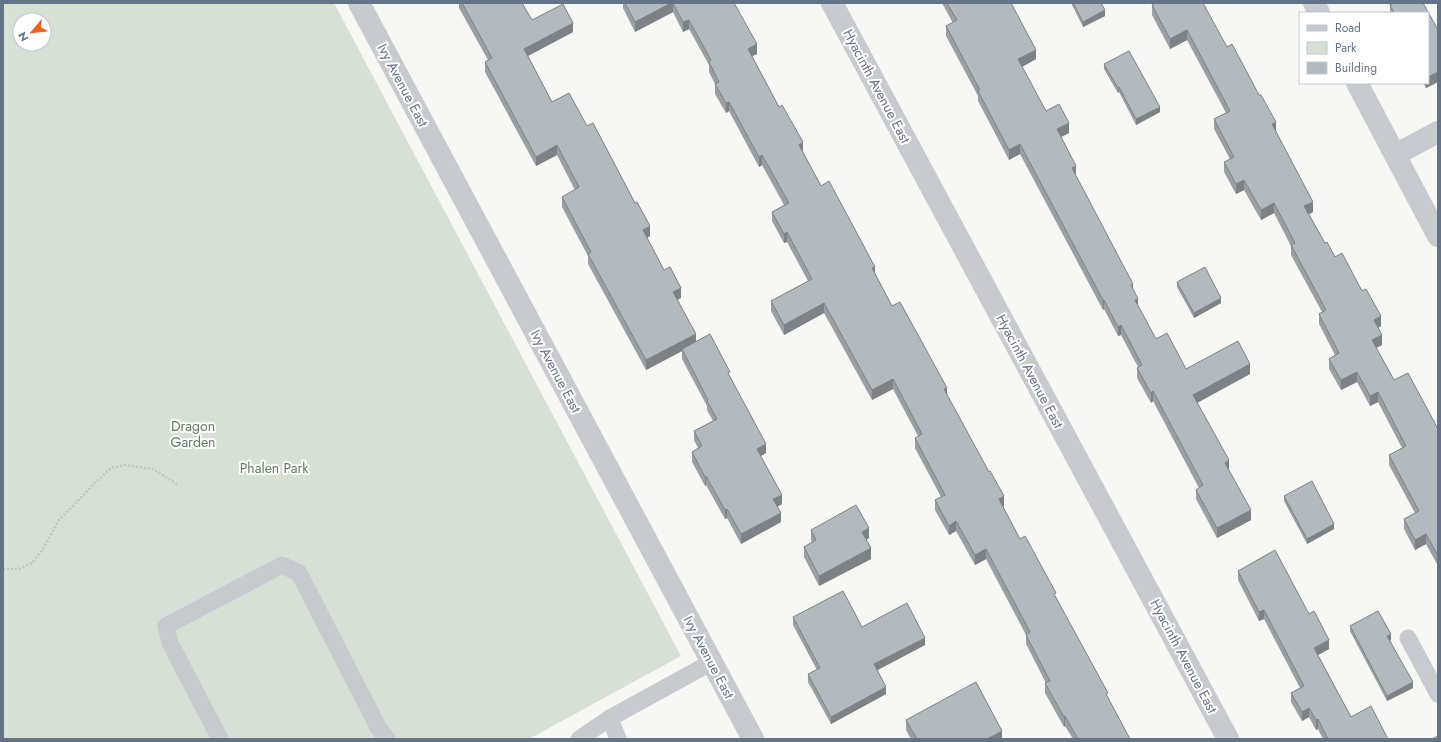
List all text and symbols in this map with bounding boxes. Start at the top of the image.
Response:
north arrow [12,12,52,52]
legend [1299,12,1429,84]
text: Road [1335,19,1361,37]
street label: Hyacinth Avenue East [838,25,916,147]
text: N [14,29,32,44]
text: Park [1335,39,1357,57]
street label: Ivy Avenue East [373,40,434,131]
text: Building [1335,59,1377,77]
street label: Hyacinth Avenue East [991,310,1069,432]
street label: Ivy Avenue East [526,326,587,417]
park label: Dragon Garden [171,416,215,452]
park label: Phalen Park [240,458,309,478]
street label: Hyacinth Avenue East [1145,595,1223,717]
street label: Ivy Avenue East [679,612,740,703]

